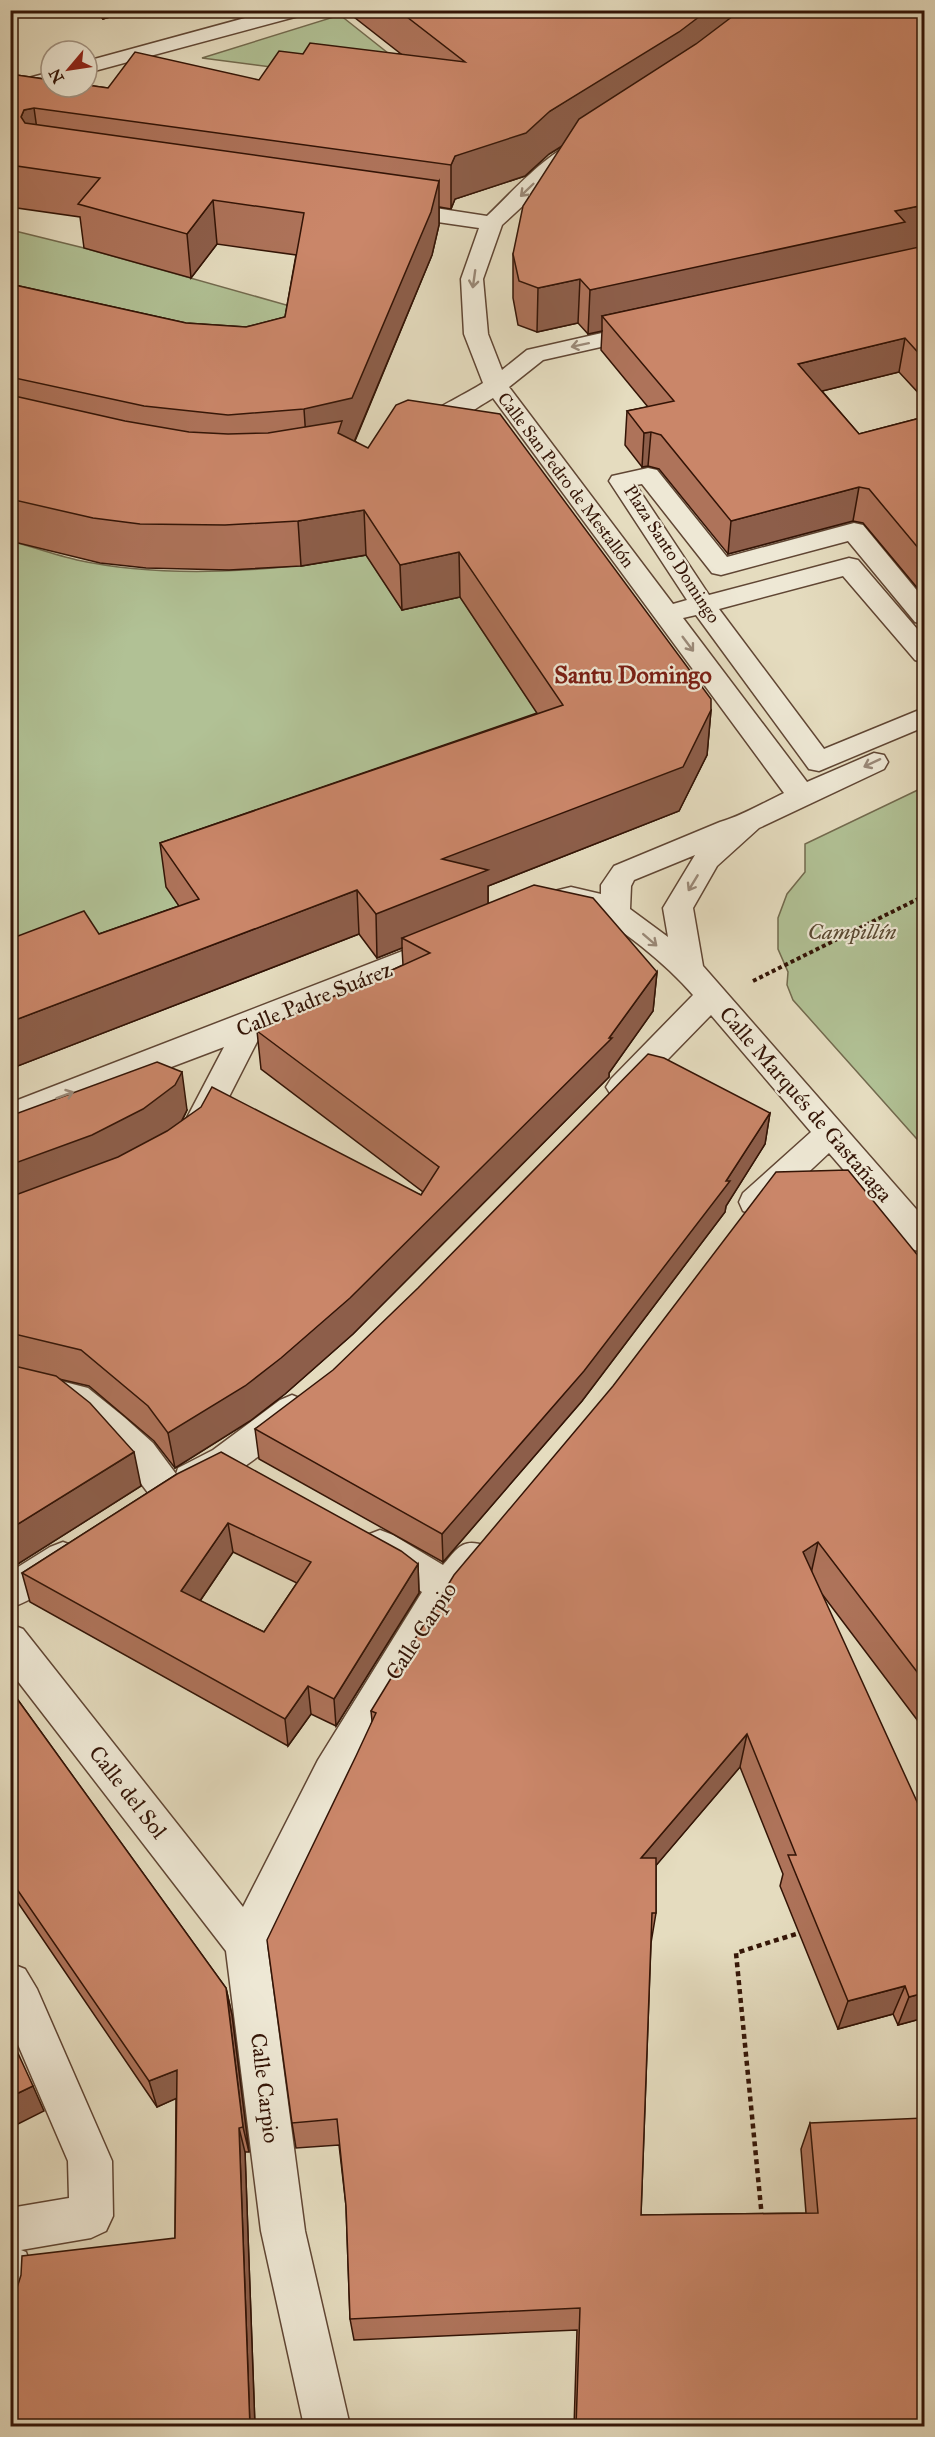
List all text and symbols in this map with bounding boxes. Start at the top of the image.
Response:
north arrow [39,39,99,99]
text: N [45,65,68,87]
one-way arrow [520,182,535,197]
one-way arrow [469,268,480,288]
one-way arrow [571,340,590,351]
street label: Calle San Pedro de Mestallón [493,388,639,572]
street label: Plaza Santo Domingo [618,481,725,628]
one-way arrow [682,636,695,652]
district label: Santu Domingo [554,660,712,690]
one-way arrow [863,757,881,769]
one-way arrow [687,874,699,891]
park label: Campillín [808,918,897,945]
one-way arrow [642,934,658,947]
street label: Calle Padre Suárez [232,955,396,1043]
street label: Calle Marqués de Gastañaga [714,1001,899,1208]
one-way arrow [55,1089,74,1100]
street label: Calle Carpio [380,1577,462,1685]
street label: Calle del Sol [83,1740,173,1844]
street label: Calle Carpio [245,2031,285,2145]

